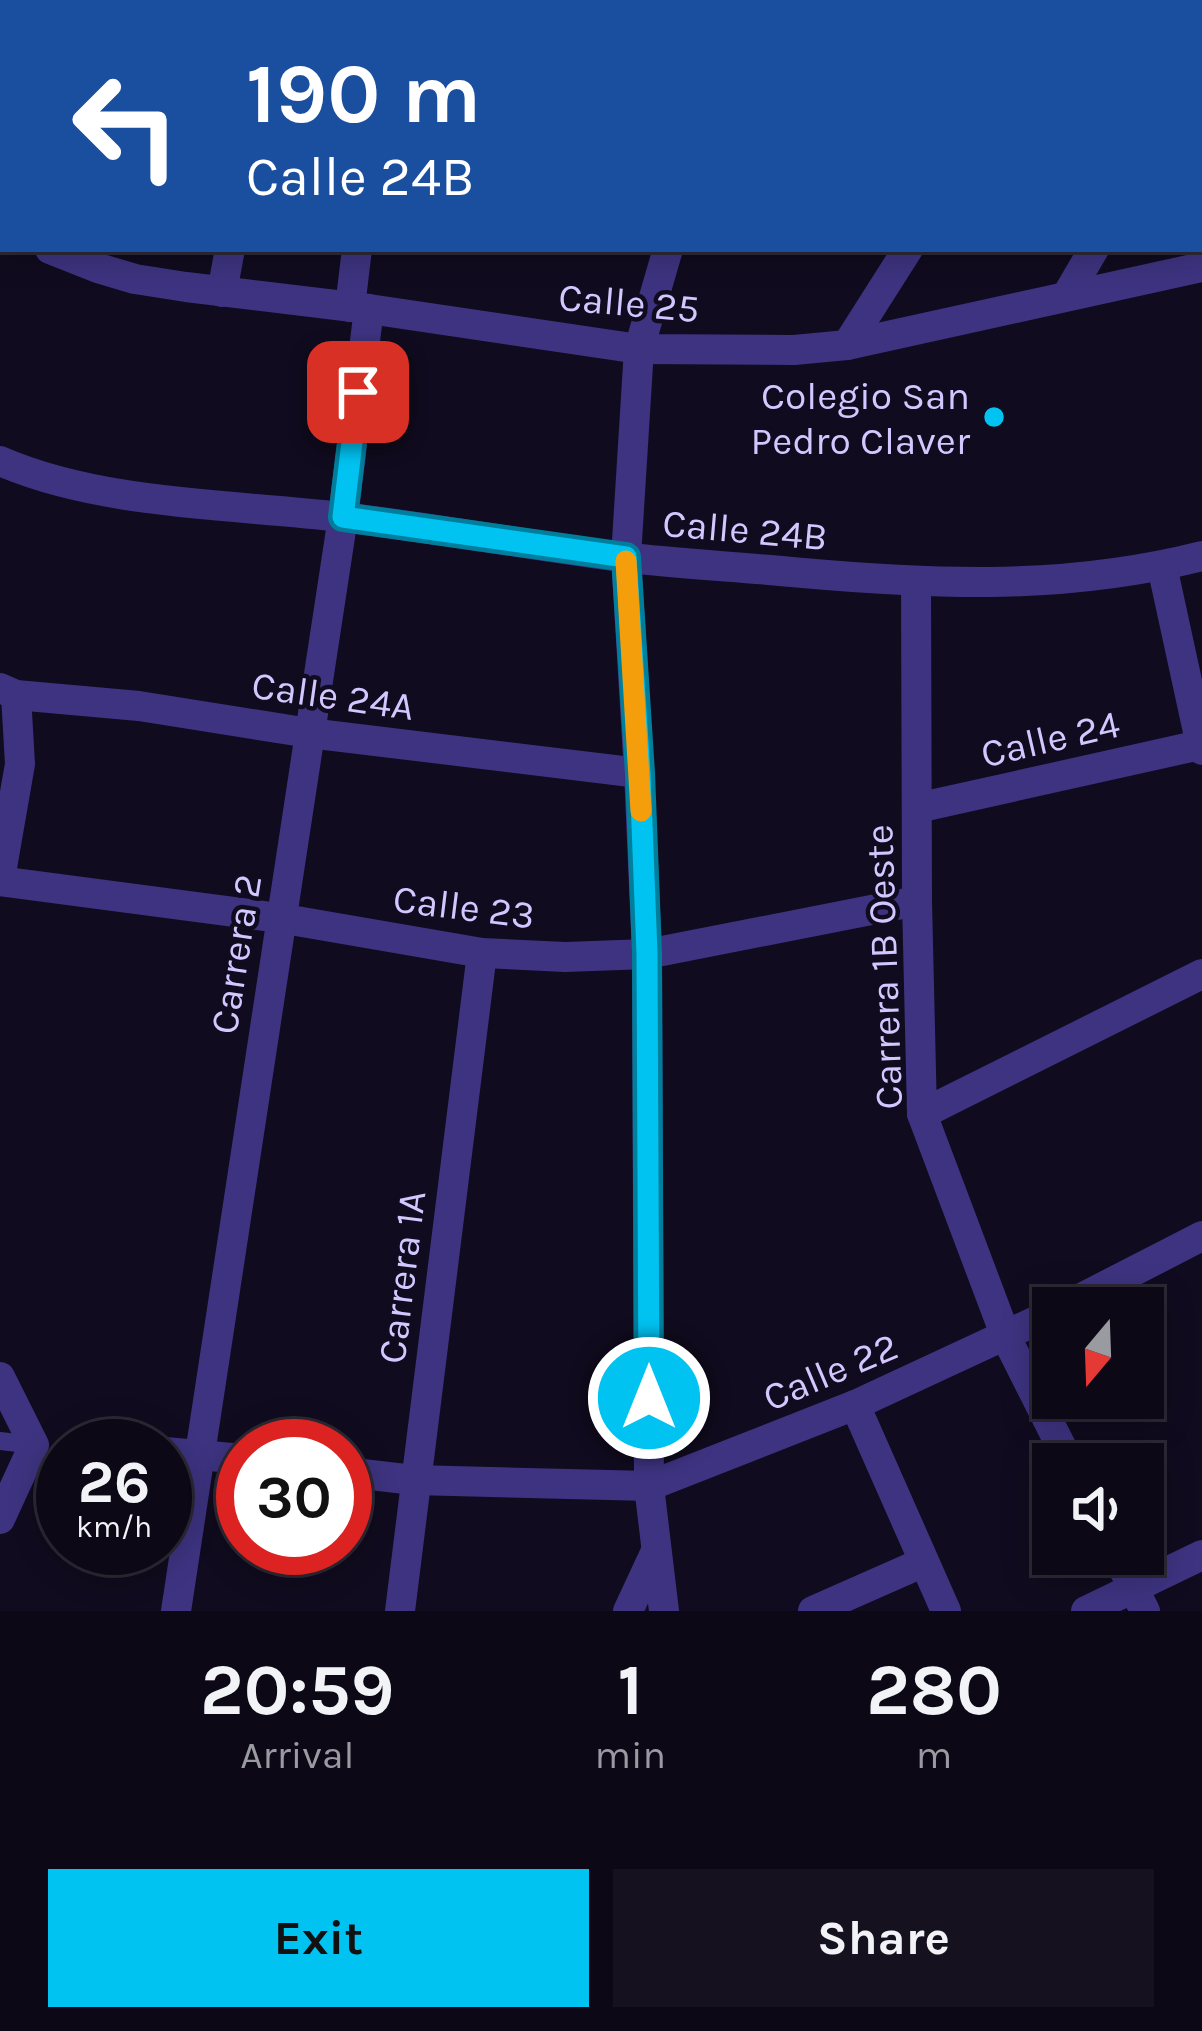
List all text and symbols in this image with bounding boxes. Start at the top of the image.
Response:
text: 190 m [246,45,481,143]
icon: left [48,48,204,204]
text: Calle 24B [246,145,475,209]
street label: Calle 25 [557,274,701,332]
pin [307,341,409,443]
icon: arrive [325,359,391,425]
place label: Colegio San Pedro Claver [751,373,971,464]
marker: Colegio San Pedro Claver [981,404,1007,430]
street label: Calle 24B [661,500,829,560]
street label: Calle 24A [249,662,417,730]
street label: Calle 24 [976,701,1124,777]
street label: Carrera 1B Oeste [856,824,912,1110]
street label: Carrera 2 [201,871,271,1037]
street label: Calle 23 [391,876,537,938]
street label: Carrera 1A [369,1188,435,1366]
north arrow [1032,1287,1164,1419]
map controls [1032,1287,1164,1575]
street label: Calle 22 [756,1323,905,1421]
position arrow [586,1335,712,1461]
speed limit sign: 30 [216,1419,372,1575]
button: sound [1032,1443,1164,1575]
text: 26 [78,1447,150,1517]
text: km/h [76,1509,152,1545]
text: 20:59 [200,1648,394,1732]
text: 1 [617,1648,643,1732]
text: 280 [866,1648,1002,1732]
text: Arrival [240,1732,354,1778]
text: min [594,1732,666,1778]
text: m [916,1732,952,1778]
button: Exit [48,1869,589,2007]
button: Share [613,1869,1154,2007]

